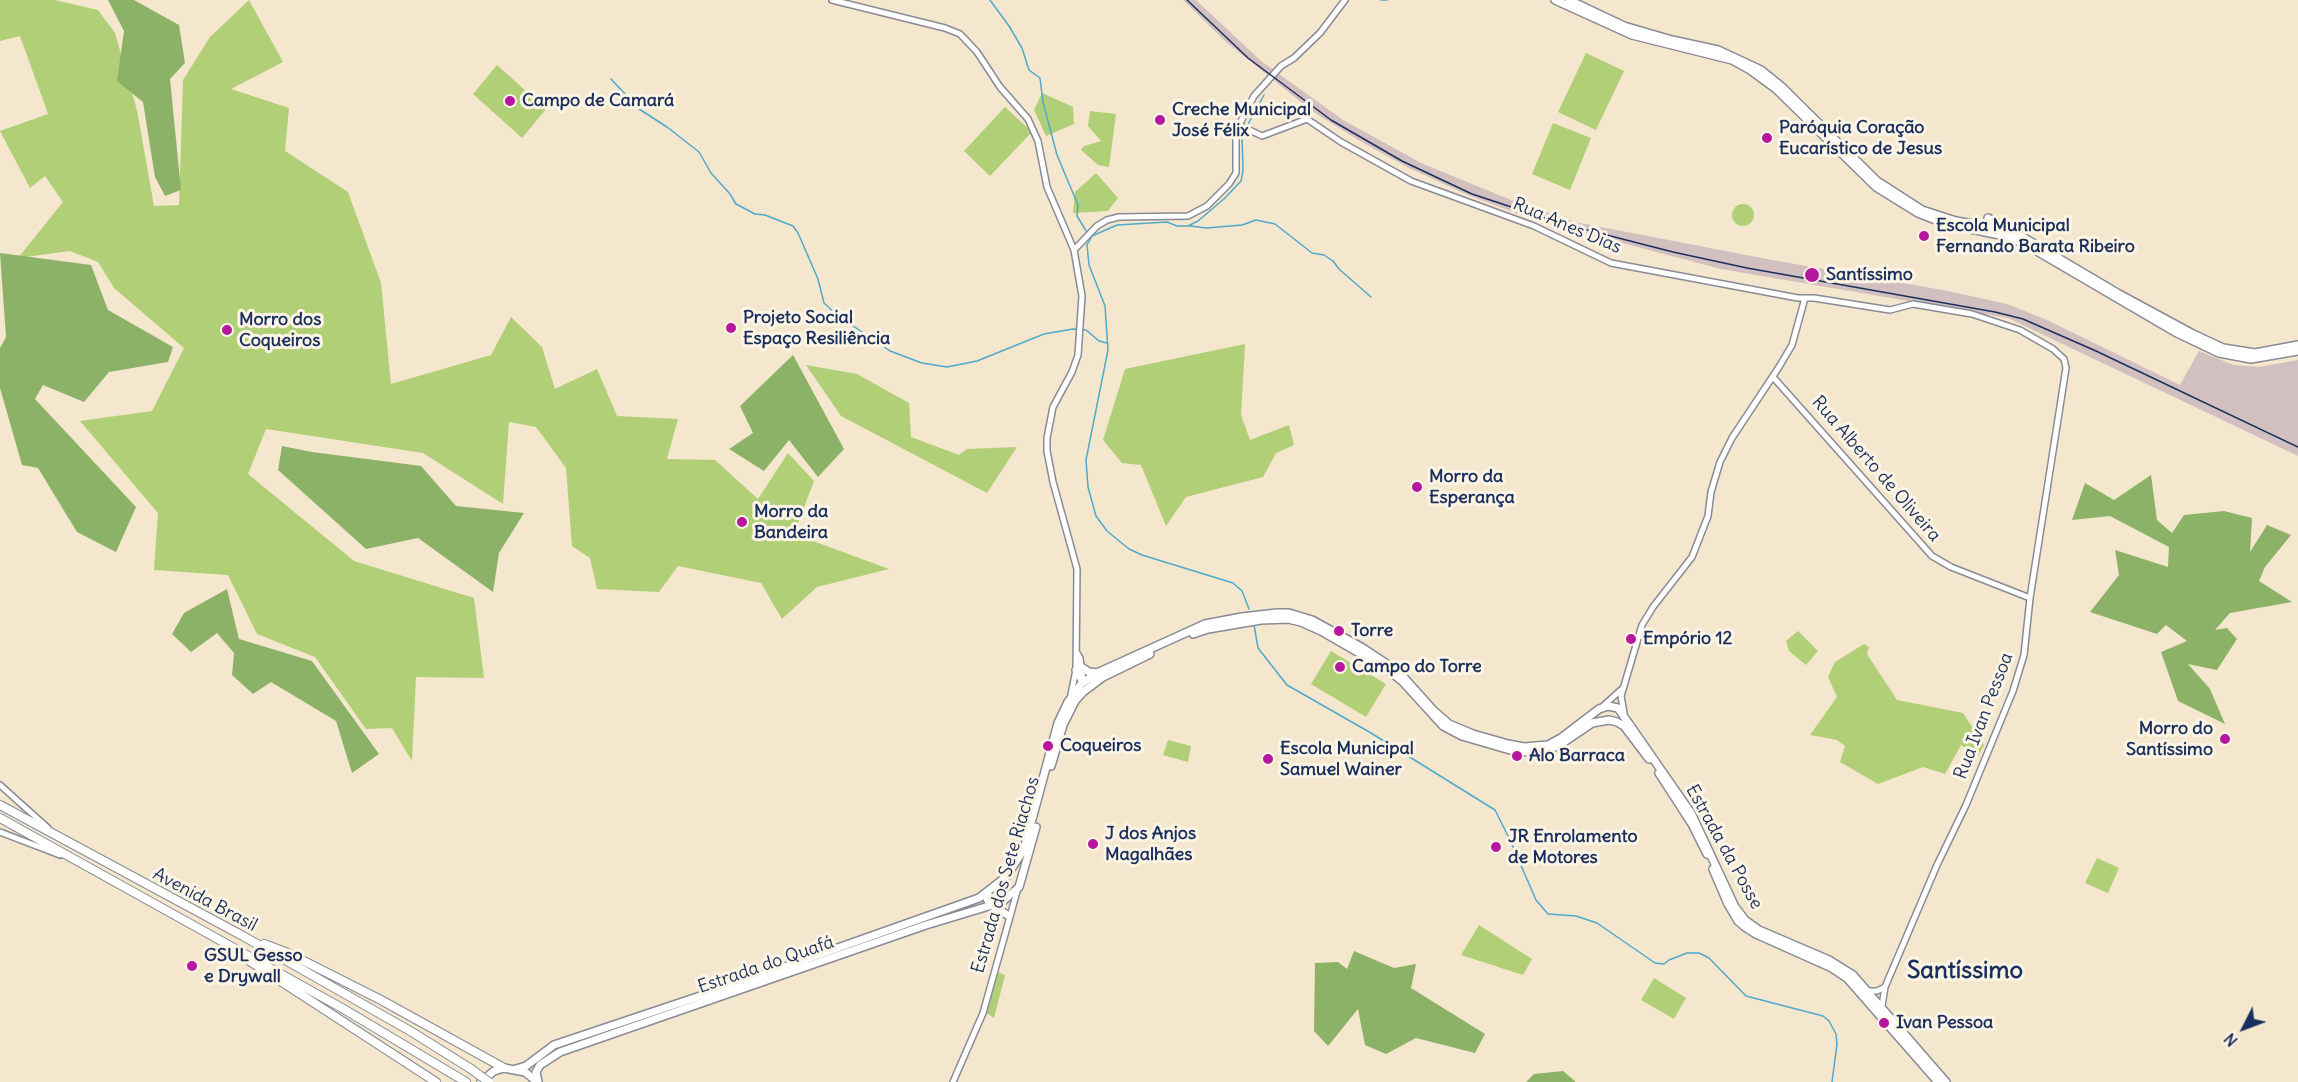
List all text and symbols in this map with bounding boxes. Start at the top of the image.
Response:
place label: Campo de Camará [522,90,674,112]
marker: Campo de Camará [503,94,517,108]
place label: Creche Municipal José Félix [1172,99,1311,142]
marker: Creche Municipal José Félix [1153,113,1167,127]
place label: Paróquia Coração Eucarístico de Jesus [1779,117,1942,160]
marker: Paróquia Coração Eucarístico de Jesus [1760,131,1774,145]
street label: Rua Anes Dias [1510,193,1624,259]
place label: Escola Municipal Fernando Barata Ribeiro [1936,215,2135,258]
marker: Escola Municipal Fernando Barata Ribeiro [1917,229,1931,243]
place label: Santíssimo [1826,264,1913,286]
marker: Santíssimo [1803,266,1821,284]
place label: Projeto Social Espaço Resiliência [743,307,890,350]
place label: Morro dos Coqueiros [239,309,321,352]
marker: Projeto Social Espaço Resiliência [724,321,738,335]
marker: Morro dos Coqueiros [220,323,234,337]
street label: Rua Alberto de Oliveira [1807,392,1945,546]
place label: Morro da Esperança [1429,466,1515,508]
marker: Morro da Esperança [1410,480,1424,494]
place label: Morro da Bandeira [754,501,828,544]
marker: Morro da Bandeira [735,515,749,529]
place label: Torre [1351,620,1393,642]
marker: Torre [1332,624,1346,638]
place label: Empório 12 [1643,628,1732,650]
marker: Empório 12 [1624,632,1638,646]
street label: Rua Ivan Pessoa [1950,650,2018,782]
place label: Campo do Torre [1352,656,1482,678]
marker: Campo do Torre [1333,660,1347,674]
place label: Morro do Santíssimo [2126,718,2213,760]
marker: Morro do Santíssimo [2218,732,2232,746]
place label: Coqueiros [1060,735,1141,757]
place label: Escola Municipal Samuel Wainer [1280,738,1414,780]
marker: Coqueiros [1041,739,1055,753]
place label: Alo Barraca [1529,745,1625,767]
marker: Alo Barraca [1510,749,1524,763]
marker: Escola Municipal Samuel Wainer [1261,752,1275,766]
street label: Estrada dos Sete Riachos [968,774,1044,976]
street label: Estrada da Posse [1681,781,1767,913]
place label: J dos Anjos Magalhães [1105,823,1196,866]
place label: JR Enrolamento de Motores [1508,826,1638,868]
marker: J dos Anjos Magalhães [1086,837,1100,851]
marker: JR Enrolamento de Motores [1489,840,1503,854]
street label: Avenida Brasil [149,863,261,937]
street label: Estrada do Quafá [695,932,837,998]
place label: GSUL Gesso e Drywall [204,945,303,988]
district label: Santíssimo [1907,957,2023,985]
marker: GSUL Gesso e Drywall [185,959,199,973]
north arrow [2214,998,2274,1058]
place label: Ivan Pessoa [1896,1012,1993,1034]
marker: Ivan Pessoa [1877,1016,1891,1030]
text: N [2219,1029,2242,1051]

